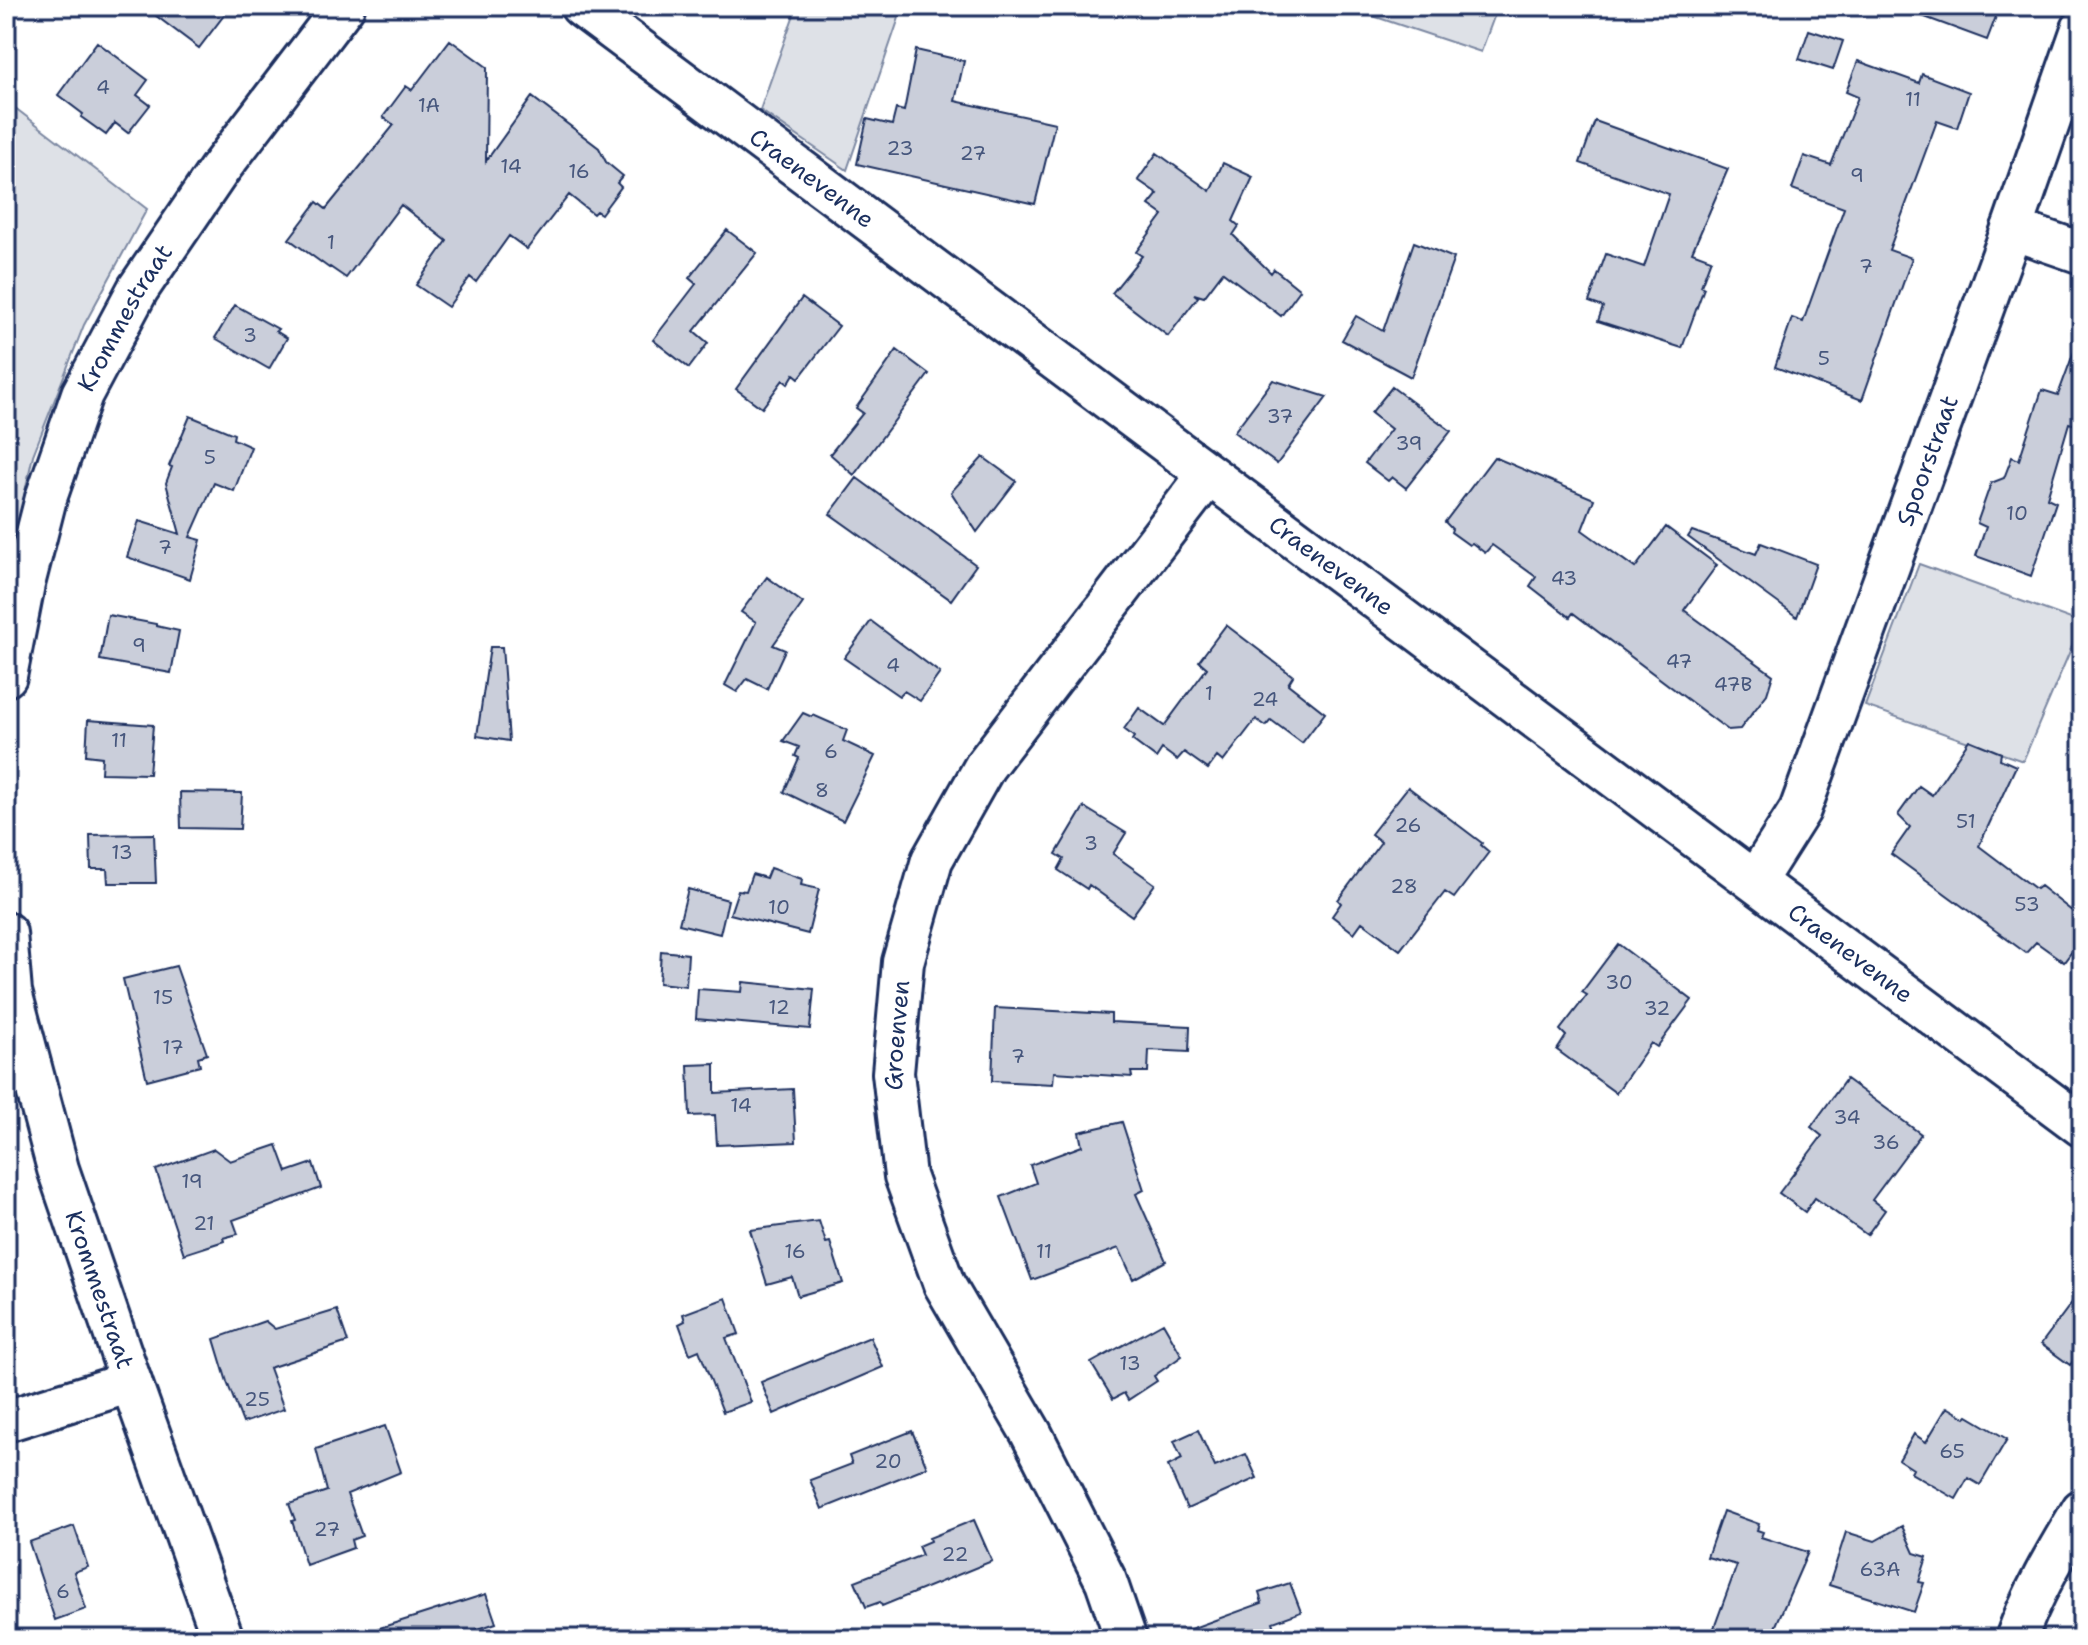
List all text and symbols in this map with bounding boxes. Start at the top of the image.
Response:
house number: 4 [96,74,110,100]
house number: 11 [1905,86,1921,112]
house number: 1A [418,92,440,118]
street label: Craenevenne [743,121,881,235]
house number: 23 [887,135,913,161]
house number: 27 [960,140,986,166]
house number: 14 [500,153,522,179]
house number: 16 [568,158,590,184]
house number: 9 [1850,162,1864,188]
house number: 1 [327,229,335,255]
street label: Krommestraat [70,238,180,397]
house number: 7 [1859,253,1873,279]
house number: 3 [243,322,257,348]
house number: 5 [1818,345,1830,371]
street label: Spoorstraat [1889,391,1966,530]
house number: 37 [1267,403,1293,429]
house number: 39 [1396,430,1422,456]
house number: 5 [204,444,216,470]
house number: 10 [2006,500,2028,526]
street label: Craenevenne [1262,509,1400,623]
house number: 7 [158,534,172,560]
house number: 43 [1551,565,1577,591]
house number: 9 [132,632,146,658]
house number: 47 [1666,648,1692,674]
house number: 4 [886,652,900,678]
house number: 47B [1714,671,1752,697]
house number: 1 [1205,680,1213,706]
house number: 24 [1252,686,1278,712]
house number: 11 [111,727,127,753]
house number: 6 [824,738,838,764]
house number: 8 [815,777,829,803]
house number: 51 [1956,808,1976,834]
house number: 26 [1394,812,1422,838]
house number: 3 [1084,830,1098,856]
house number: 13 [111,839,133,865]
house number: 28 [1390,873,1418,899]
house number: 53 [2014,891,2040,917]
house number: 10 [768,894,790,920]
street label: Craenevenne [1781,896,1920,1010]
house number: 30 [1605,969,1633,995]
street label: Groenven [877,979,917,1093]
house number: 15 [153,984,173,1010]
house number: 12 [768,994,790,1020]
house number: 32 [1644,995,1670,1021]
house number: 17 [162,1034,184,1060]
house number: 7 [1011,1043,1025,1069]
house number: 14 [730,1092,752,1118]
house number: 34 [1833,1104,1861,1130]
house number: 36 [1872,1129,1900,1155]
house number: 19 [181,1168,203,1194]
street label: Krommestraat [57,1206,141,1373]
house number: 21 [193,1210,215,1236]
house number: 16 [784,1238,806,1264]
house number: 11 [1036,1238,1052,1264]
house number: 13 [1119,1350,1141,1376]
house number: 25 [244,1386,270,1412]
house number: 65 [1939,1438,1965,1464]
house number: 20 [874,1448,902,1474]
house number: 27 [314,1516,340,1542]
house number: 22 [942,1541,969,1567]
house number: 63A [1860,1556,1900,1582]
house number: 6 [56,1578,70,1604]

